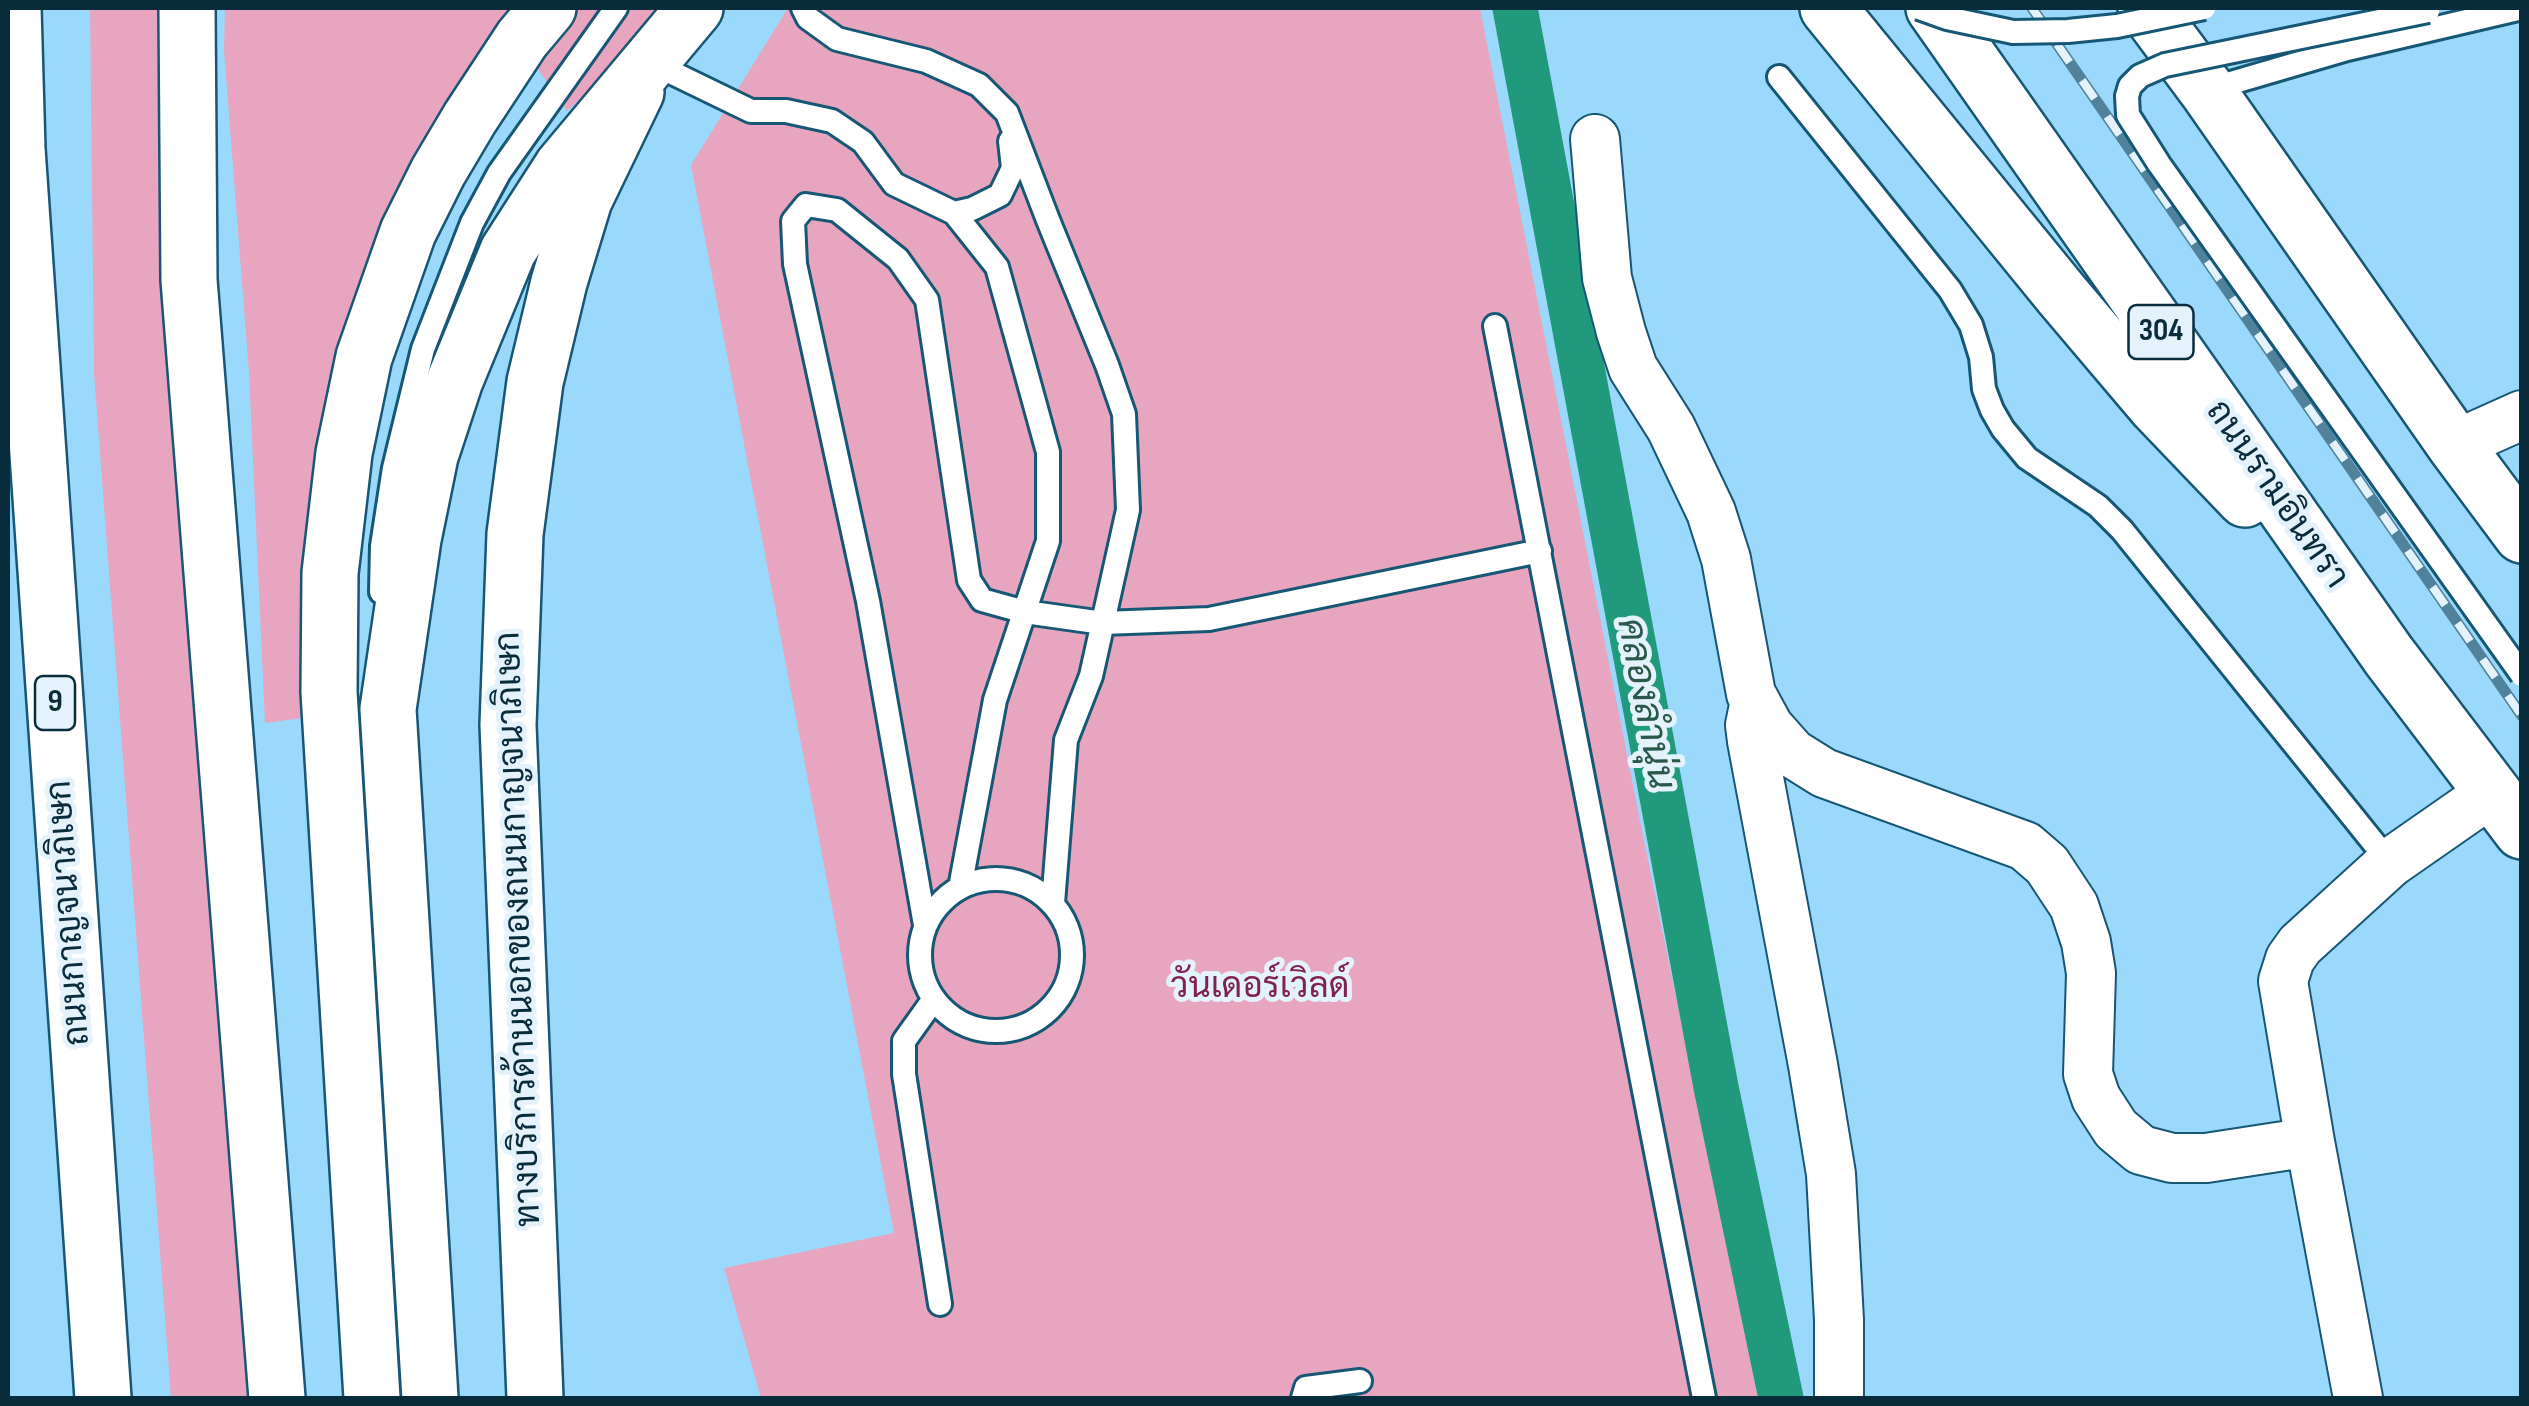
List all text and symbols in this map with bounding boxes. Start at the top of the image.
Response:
road number: 304 [2128,305,2194,359]
street label: ถนนรามอินทรา [2196,393,2356,597]
water label: คลองลำนุ่น [1605,615,1683,793]
street label: ทางบริการด้านนอกของถนนกาญจนาภิเษก [489,631,551,1227]
road number: 9 [35,676,75,730]
street label: ถนนกาญจนาภิเษก [40,779,100,1047]
park label: วันเดอร์เวิลด์ [1170,967,1350,1009]

